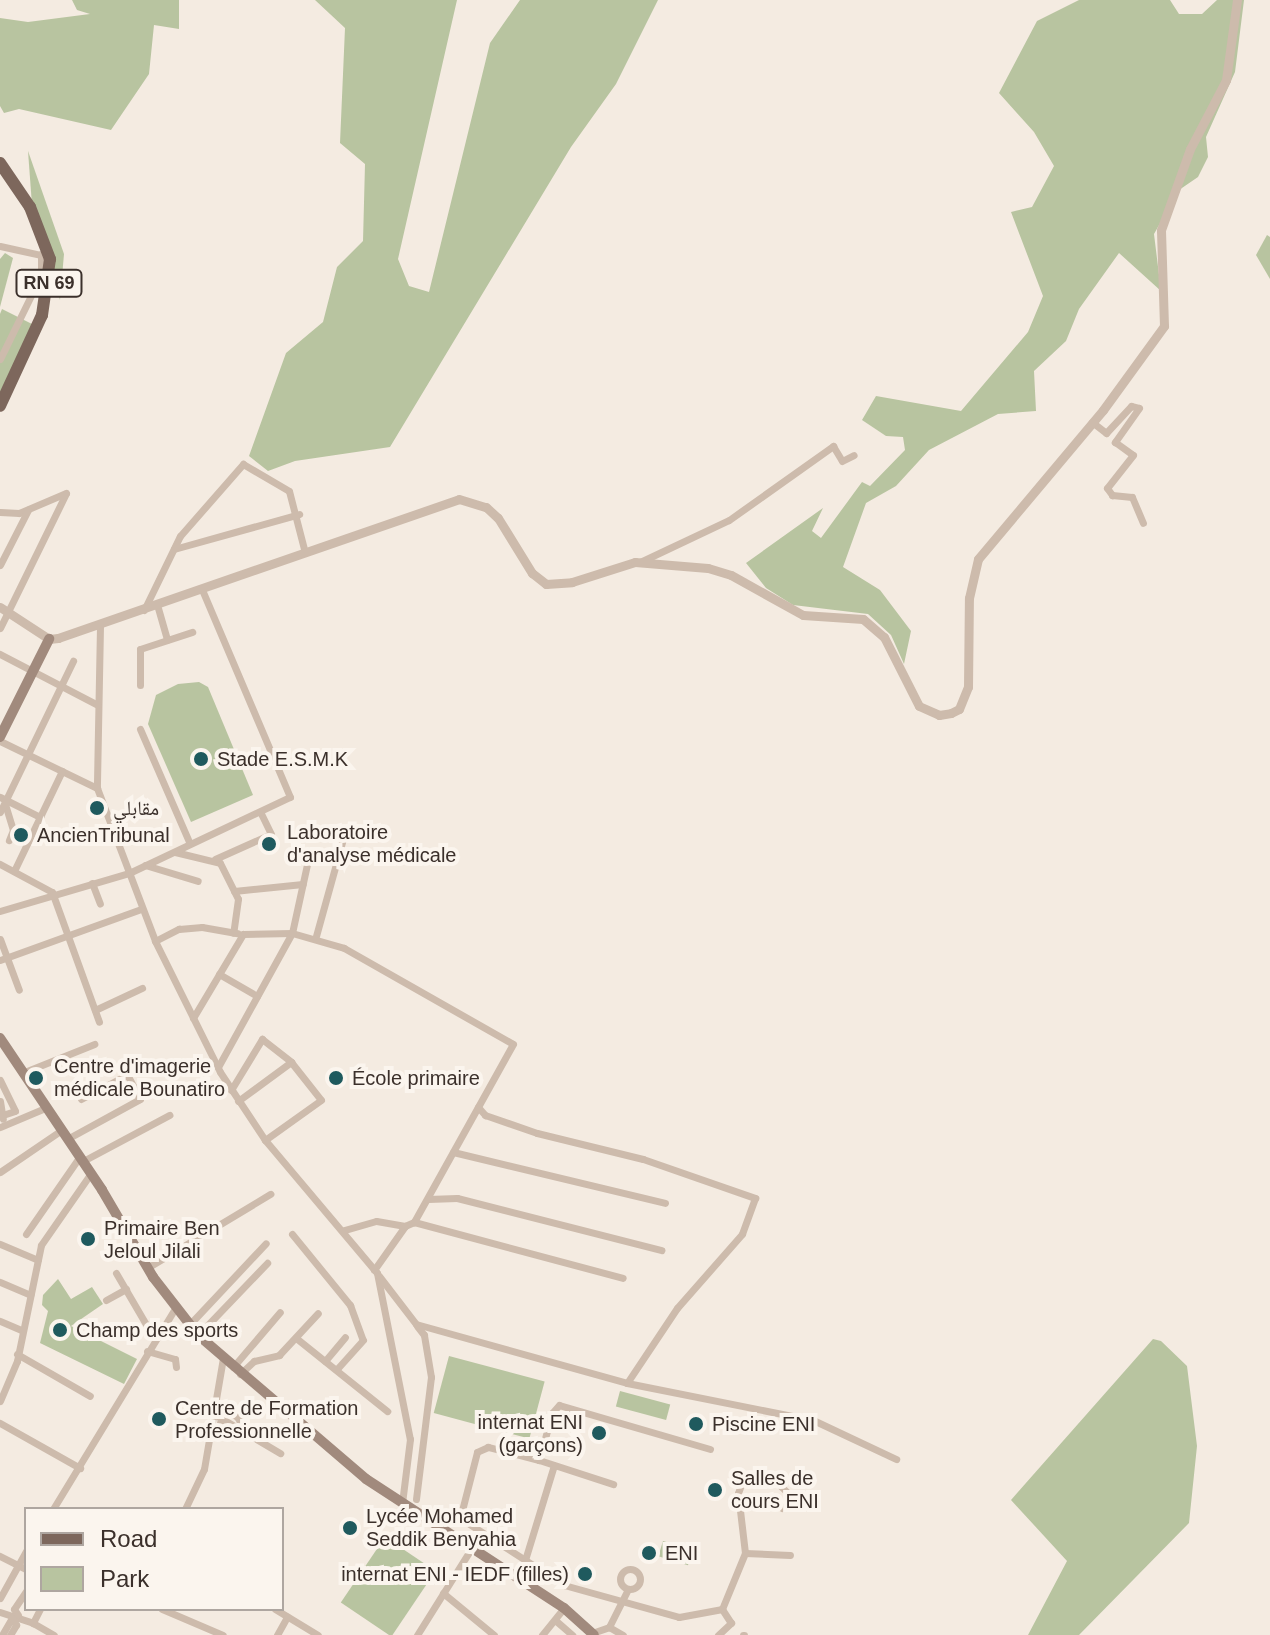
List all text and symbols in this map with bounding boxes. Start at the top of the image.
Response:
road number: RN 69 [15,269,83,297]
place label: Stade E.S.M.K [217,747,348,771]
marker: Stade E.S.M.K [192,750,210,768]
place label: مقابلي [113,796,159,820]
marker: مقابلي [88,799,106,817]
place label: Laboratoire d'analyse médicale [287,820,456,867]
place label: AncienTribunal [37,823,170,847]
marker: AncienTribunal [12,826,30,844]
marker: Laboratoire d'analyse médicale [258,833,280,855]
place label: Centre d'imagerie médicale Bounatiro [54,1054,225,1101]
place label: École primaire [352,1066,480,1090]
marker: Centre d'imagerie médicale Bounatiro [25,1067,47,1089]
marker: École primaire [327,1069,345,1087]
place label: Primaire Ben Jeloul Jilali [104,1216,220,1263]
marker: Primaire Ben Jeloul Jilali [79,1230,97,1248]
place label: Champ des sports [76,1318,238,1342]
marker: Champ des sports [51,1321,69,1339]
place label: Centre de Formation Professionnelle [175,1396,358,1443]
marker: Centre de Formation Professionnelle [150,1410,168,1428]
place label: internat ENI (garçons) [477,1410,583,1457]
place label: Piscine ENI [712,1412,815,1436]
marker: Piscine ENI [687,1415,705,1433]
marker: internat ENI (garçons) [590,1424,608,1442]
place label: Salles de cours ENI [731,1466,819,1513]
marker: Salles de cours ENI [706,1481,724,1499]
place label: Lycée Mohamed Seddik Benyahia [366,1504,516,1551]
legend [24,1507,284,1611]
marker: Lycée Mohamed Seddik Benyahia [341,1519,359,1537]
text: Road [100,1525,157,1552]
place label: ENI [665,1541,698,1565]
marker: ENI [640,1544,658,1562]
place label: internat ENI - IEDF (filles) [341,1562,569,1586]
text: Park [100,1565,149,1592]
marker: internat ENI - IEDF (filles) [576,1565,594,1583]

